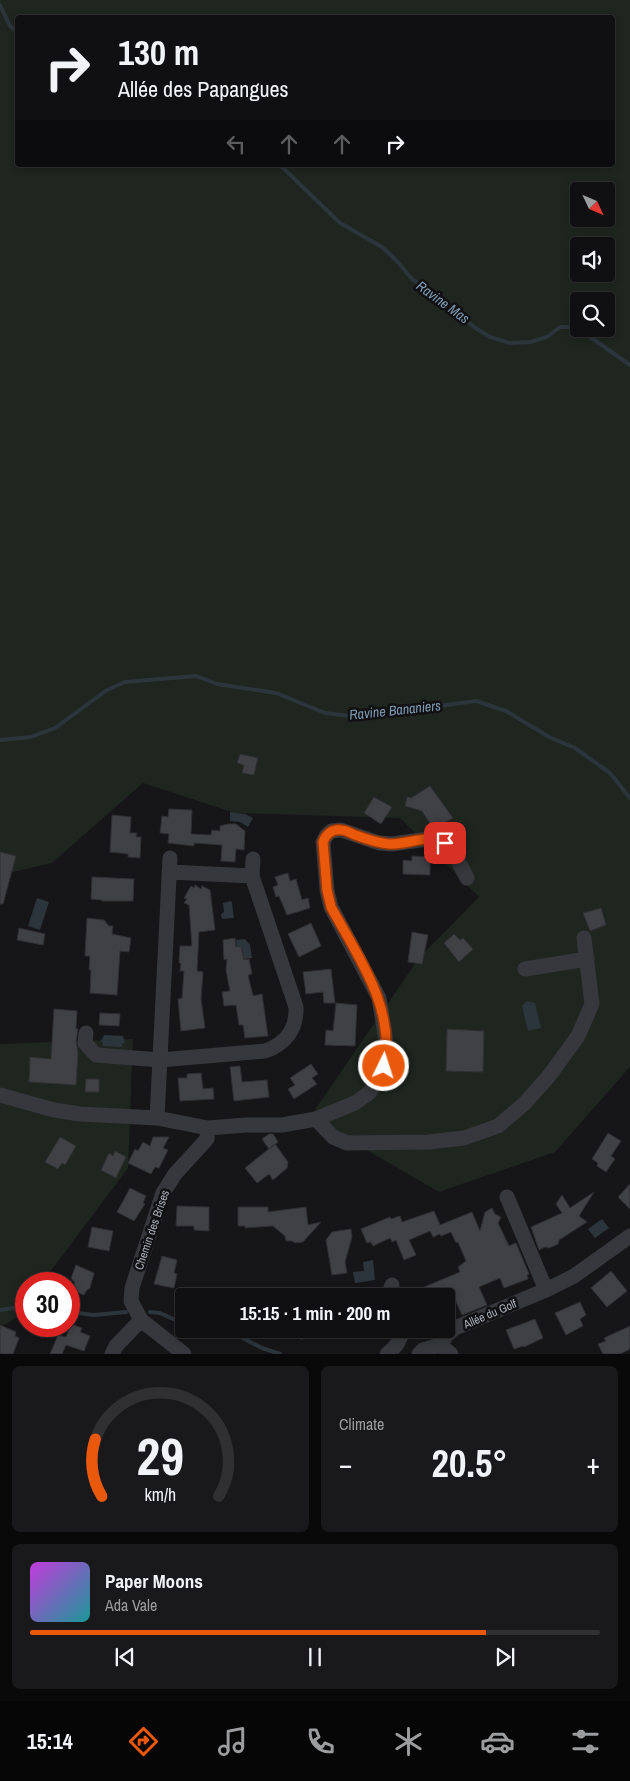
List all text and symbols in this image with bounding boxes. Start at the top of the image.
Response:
text: 130 m [118,29,199,76]
icon: right [35,35,100,100]
text: Allée des Papangues [118,74,289,104]
icon: left [222,130,250,158]
icon: ahead [275,130,303,158]
icon: ahead [328,130,356,158]
icon: right [381,130,409,158]
north arrow [570,182,615,228]
map controls [570,182,615,337]
button: sound [570,237,615,282]
water label: Ravine Mas [413,277,473,327]
button: search [570,292,615,337]
water label: Ravine Bananiers [348,696,442,724]
pin [424,822,466,864]
icon: arrive [431,829,459,857]
position arrow [357,1039,409,1091]
street label: Chemin des Brises [131,1188,173,1272]
speed limit sign: 30 [15,1272,80,1337]
street label: Allée du Golf [460,1296,519,1333]
text: 15:15 · 1 min · 200 m [240,1300,390,1326]
text: Climate [339,1413,384,1435]
text: 29 [137,1421,184,1491]
text: 20.5° [432,1438,507,1489]
text: − [339,1445,352,1483]
text: + [587,1445,600,1483]
text: km/h [145,1483,176,1507]
text: Paper Moons [105,1568,203,1594]
text: Ada Vale [105,1594,157,1616]
icon: previous [111,1643,139,1671]
icon: pause [301,1643,329,1671]
icon: next [491,1643,519,1671]
icon: directions [126,1724,161,1759]
icon: music [215,1724,250,1759]
icon: phone [303,1724,338,1759]
icon: climate [391,1724,426,1759]
icon: car [480,1724,515,1759]
icon: filters [568,1724,603,1759]
text: 15:14 [27,1726,73,1756]

